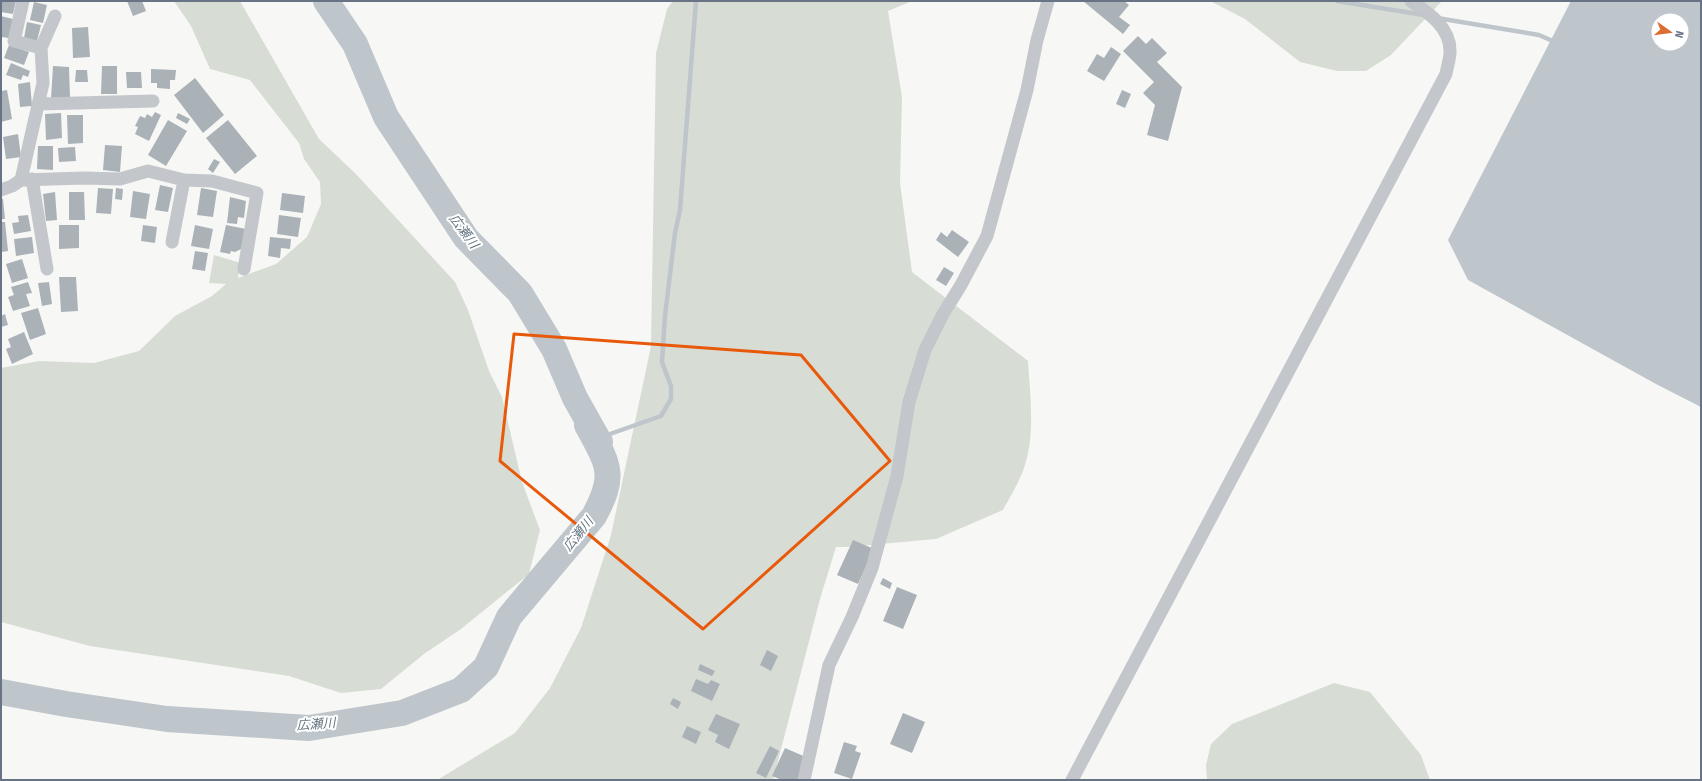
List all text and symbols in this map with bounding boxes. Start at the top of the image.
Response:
north arrow [1650,12,1690,52]
text: N [1672,30,1686,39]
water label: 広瀬川 [446,211,483,253]
water label: 広瀬川 [560,513,597,554]
water label: 広瀬川 [296,715,338,733]

